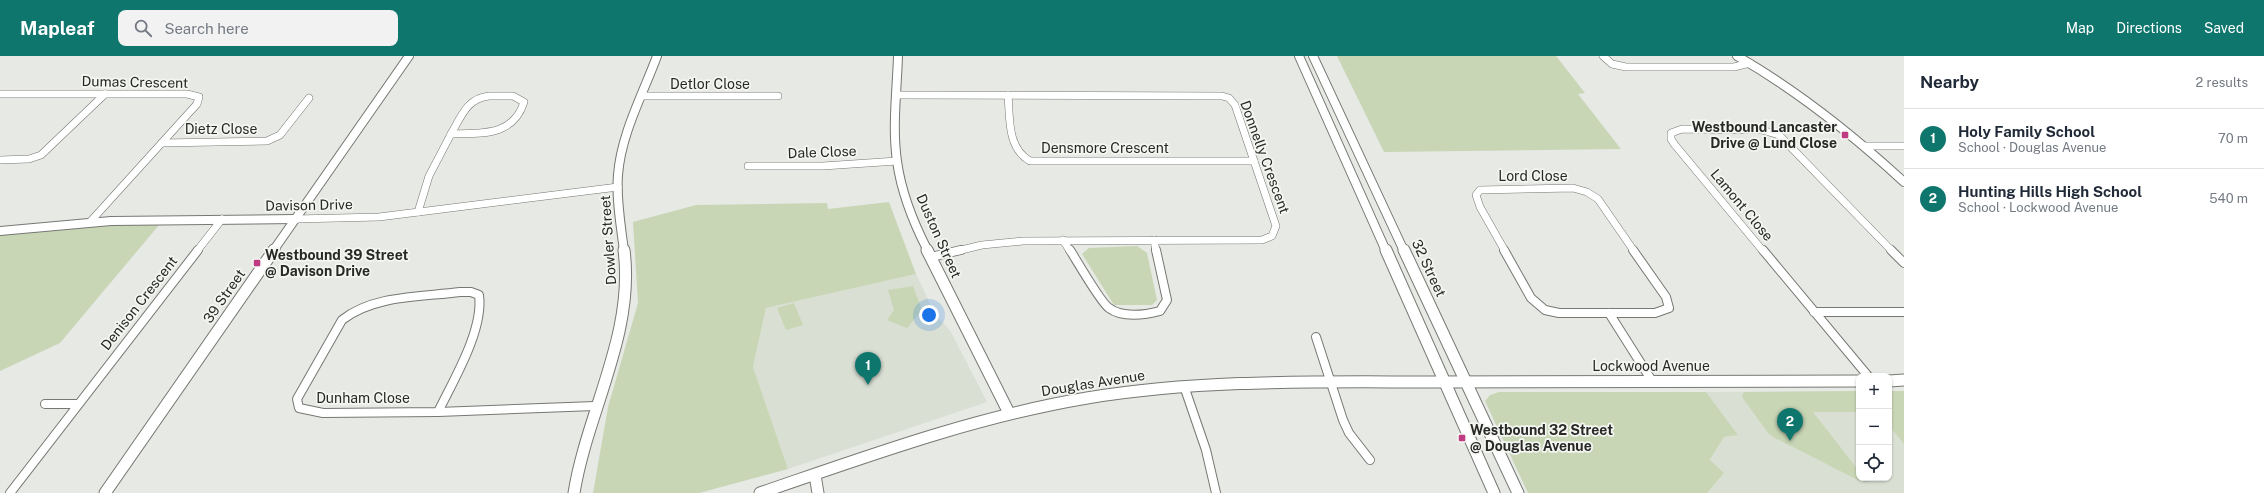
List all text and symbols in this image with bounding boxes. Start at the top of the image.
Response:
search box [118,10,398,46]
text: Mapleaf [20,17,94,39]
icon: search [132,17,154,39]
text: Search here [164,20,249,37]
text: Map [2066,20,2094,36]
text: Directions [2116,20,2182,36]
text: Saved [2204,20,2244,36]
text: Nearby [1920,72,1979,92]
street label: Dumas Crescent [81,73,189,91]
text: 2 results [2196,75,2248,90]
street label: Detlor Close [670,76,750,92]
street label: Donnelly Crescent [1237,98,1293,216]
place label: Westbound Lancaster Drive @ Lund Close [1692,119,1837,151]
street label: Dietz Close [185,121,257,137]
text: Holy Family School [1958,123,2095,140]
marker: Westbound Lancaster Drive @ Lund Close [1840,130,1850,140]
text: 1 [1930,131,1936,146]
text: 70 m [2218,131,2248,146]
street label: Densmore Crescent [1041,140,1169,156]
text: School · Douglas Avenue [1958,140,2106,155]
street label: Dale Close [787,143,857,161]
street label: Lamont Close [1707,166,1777,244]
street label: Lord Close [1498,168,1568,184]
text: Hunting Hills High School [1958,183,2142,200]
street label: Duston Street [913,191,965,281]
text: 2 [1929,191,1937,206]
text: 540 m [2209,191,2248,206]
street label: Dowler Street [597,195,619,285]
street label: Davison Drive [265,196,353,214]
text: School · Lockwood Avenue [1958,200,2118,215]
street label: 32 Street [1409,237,1449,299]
place label: Westbound 39 Street @ Davison Drive [265,247,409,279]
street label: Denison Crescent [97,253,181,353]
marker: Westbound 39 Street @ Davison Drive [252,258,262,268]
street label: 39 Street [200,266,248,326]
your location [919,305,939,325]
pin: 1 [855,352,881,385]
street label: Lockwood Avenue [1592,358,1710,374]
street label: Douglas Avenue [1040,367,1146,399]
map controls [1856,373,1892,481]
button: + [1856,373,1892,409]
street label: Dunham Close [316,390,410,406]
pin: 2 [1777,408,1803,441]
button: − [1856,409,1892,445]
place label: Westbound 32 Street @ Douglas Avenue [1470,422,1613,454]
marker: Westbound 32 Street @ Douglas Avenue [1457,433,1467,443]
button: locate [1856,445,1892,481]

